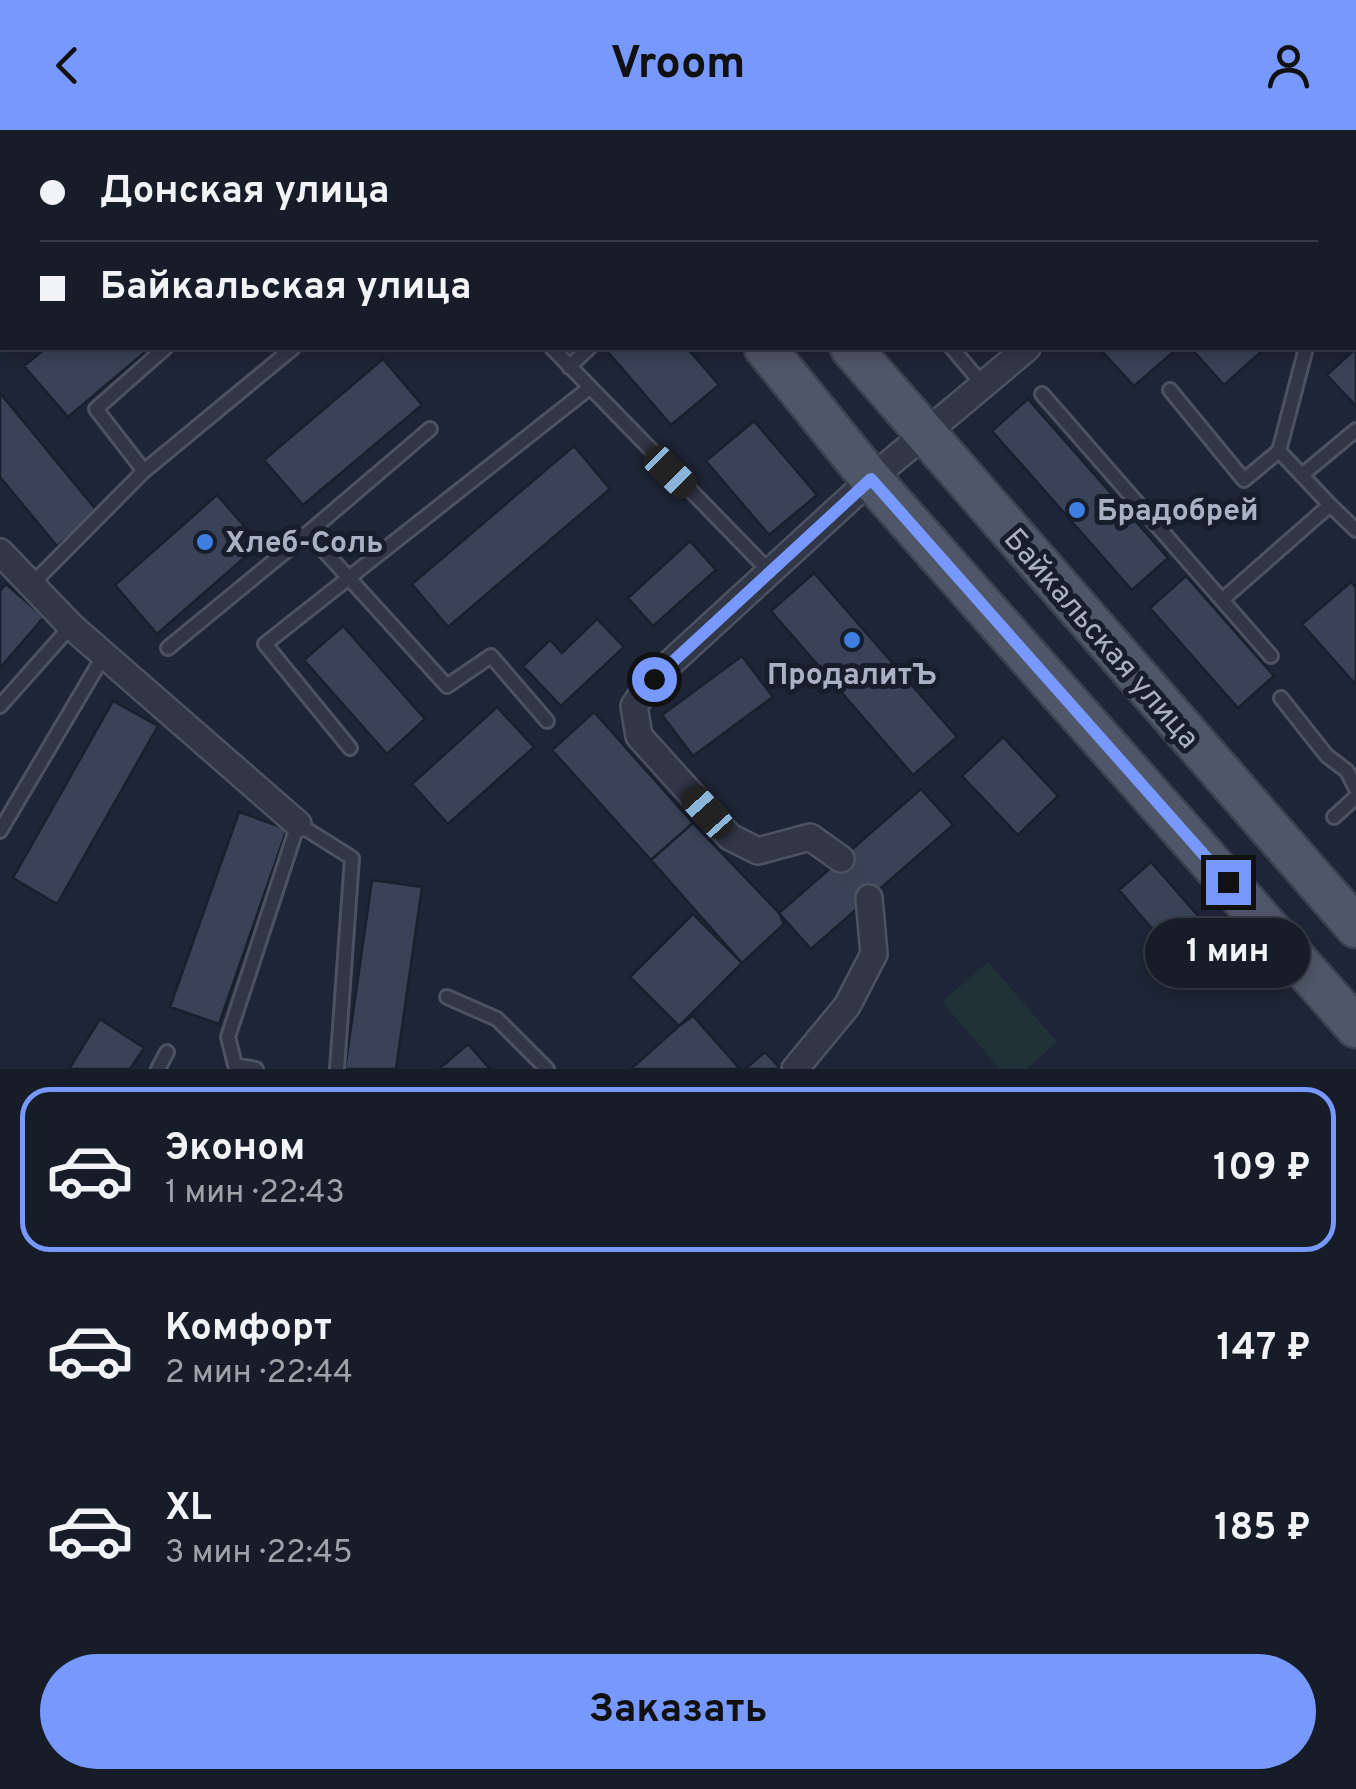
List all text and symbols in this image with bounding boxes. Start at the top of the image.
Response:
text: Vroom [610,37,746,94]
icon: back [40,38,95,93]
icon: person [1261,38,1316,93]
text: Донская улица [100,168,390,217]
text: Байкальская улица [100,264,471,313]
car [638,440,702,504]
place label: Брадобрей [1097,494,1259,531]
marker: Брадобрей [1066,499,1088,521]
street label: Байкальская улица [994,522,1206,757]
place label: Хлеб-Соль [225,526,383,563]
marker: Хлеб-Соль [194,531,216,553]
marker: ПродалитЪ [841,629,863,651]
route start [632,657,677,702]
place label: ПродалитЪ [767,658,937,695]
car [676,780,738,844]
route end [1206,860,1251,905]
callout: 1 мин [1146,917,1310,987]
text: 1 мин [1186,933,1269,973]
icon: car [45,1125,135,1215]
text: Эконом [165,1125,305,1174]
text: 109 ₽ [1213,1145,1311,1194]
text: 1 мин · 22:43 [165,1174,345,1214]
icon: car [45,1305,135,1395]
text: Комфорт [165,1305,332,1354]
text: 147 ₽ [1216,1325,1311,1374]
text: 2 мин · 22:44 [165,1354,353,1394]
icon: car [45,1485,135,1575]
text: XL [165,1485,212,1534]
text: 185 ₽ [1214,1505,1311,1554]
text: 3 мин · 22:45 [165,1534,353,1574]
button: Заказать [40,1654,1316,1769]

